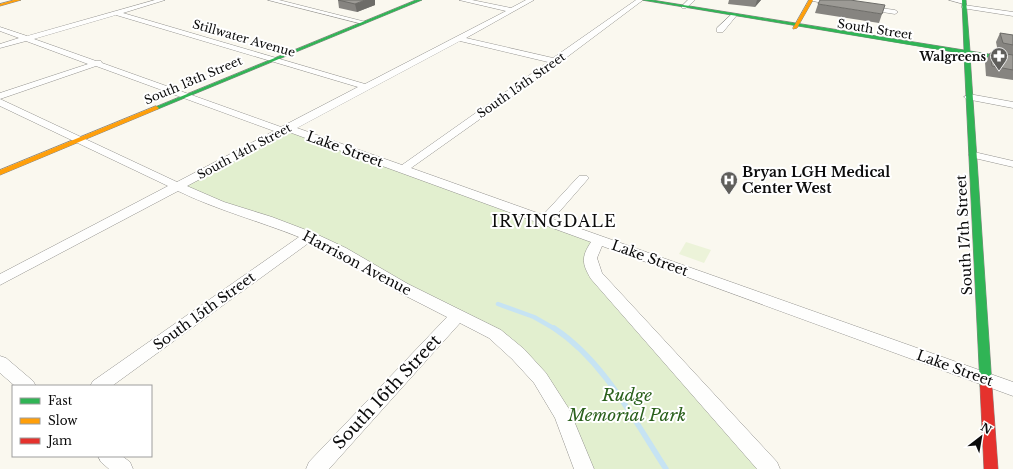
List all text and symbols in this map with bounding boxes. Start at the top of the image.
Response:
street label: Stillwater Avenue [191,16,297,60]
street label: South Street [836,16,914,42]
pharmacy icon: Walgreens [989,46,1009,71]
street label: South 15th Street [474,49,568,121]
place label: Walgreens [919,49,986,64]
street label: South 13th Street [142,52,245,107]
street label: South 14th Street [194,120,294,182]
street label: Lake Street [304,127,386,171]
place label: Bryan LGH Medical Center West [742,163,890,197]
hospital icon: Bryan LGH Medical Center West [719,170,739,195]
street label: South 17th Street [952,173,976,296]
district label: IRVINGDALE [491,211,617,231]
street label: Harrison Avenue [299,227,415,299]
street label: Lake Street [609,236,691,280]
street label: South 15th Street [149,268,259,354]
street label: South 16th Street [328,330,446,454]
street label: Lake Street [914,346,996,390]
legend [12,385,152,457]
park label: Rudge Memorial Park [567,385,686,426]
text: Fast [48,393,73,408]
text: Slow [48,413,78,428]
north arrow [961,417,1001,457]
text: N [978,420,995,437]
text: Jam [46,433,72,448]

